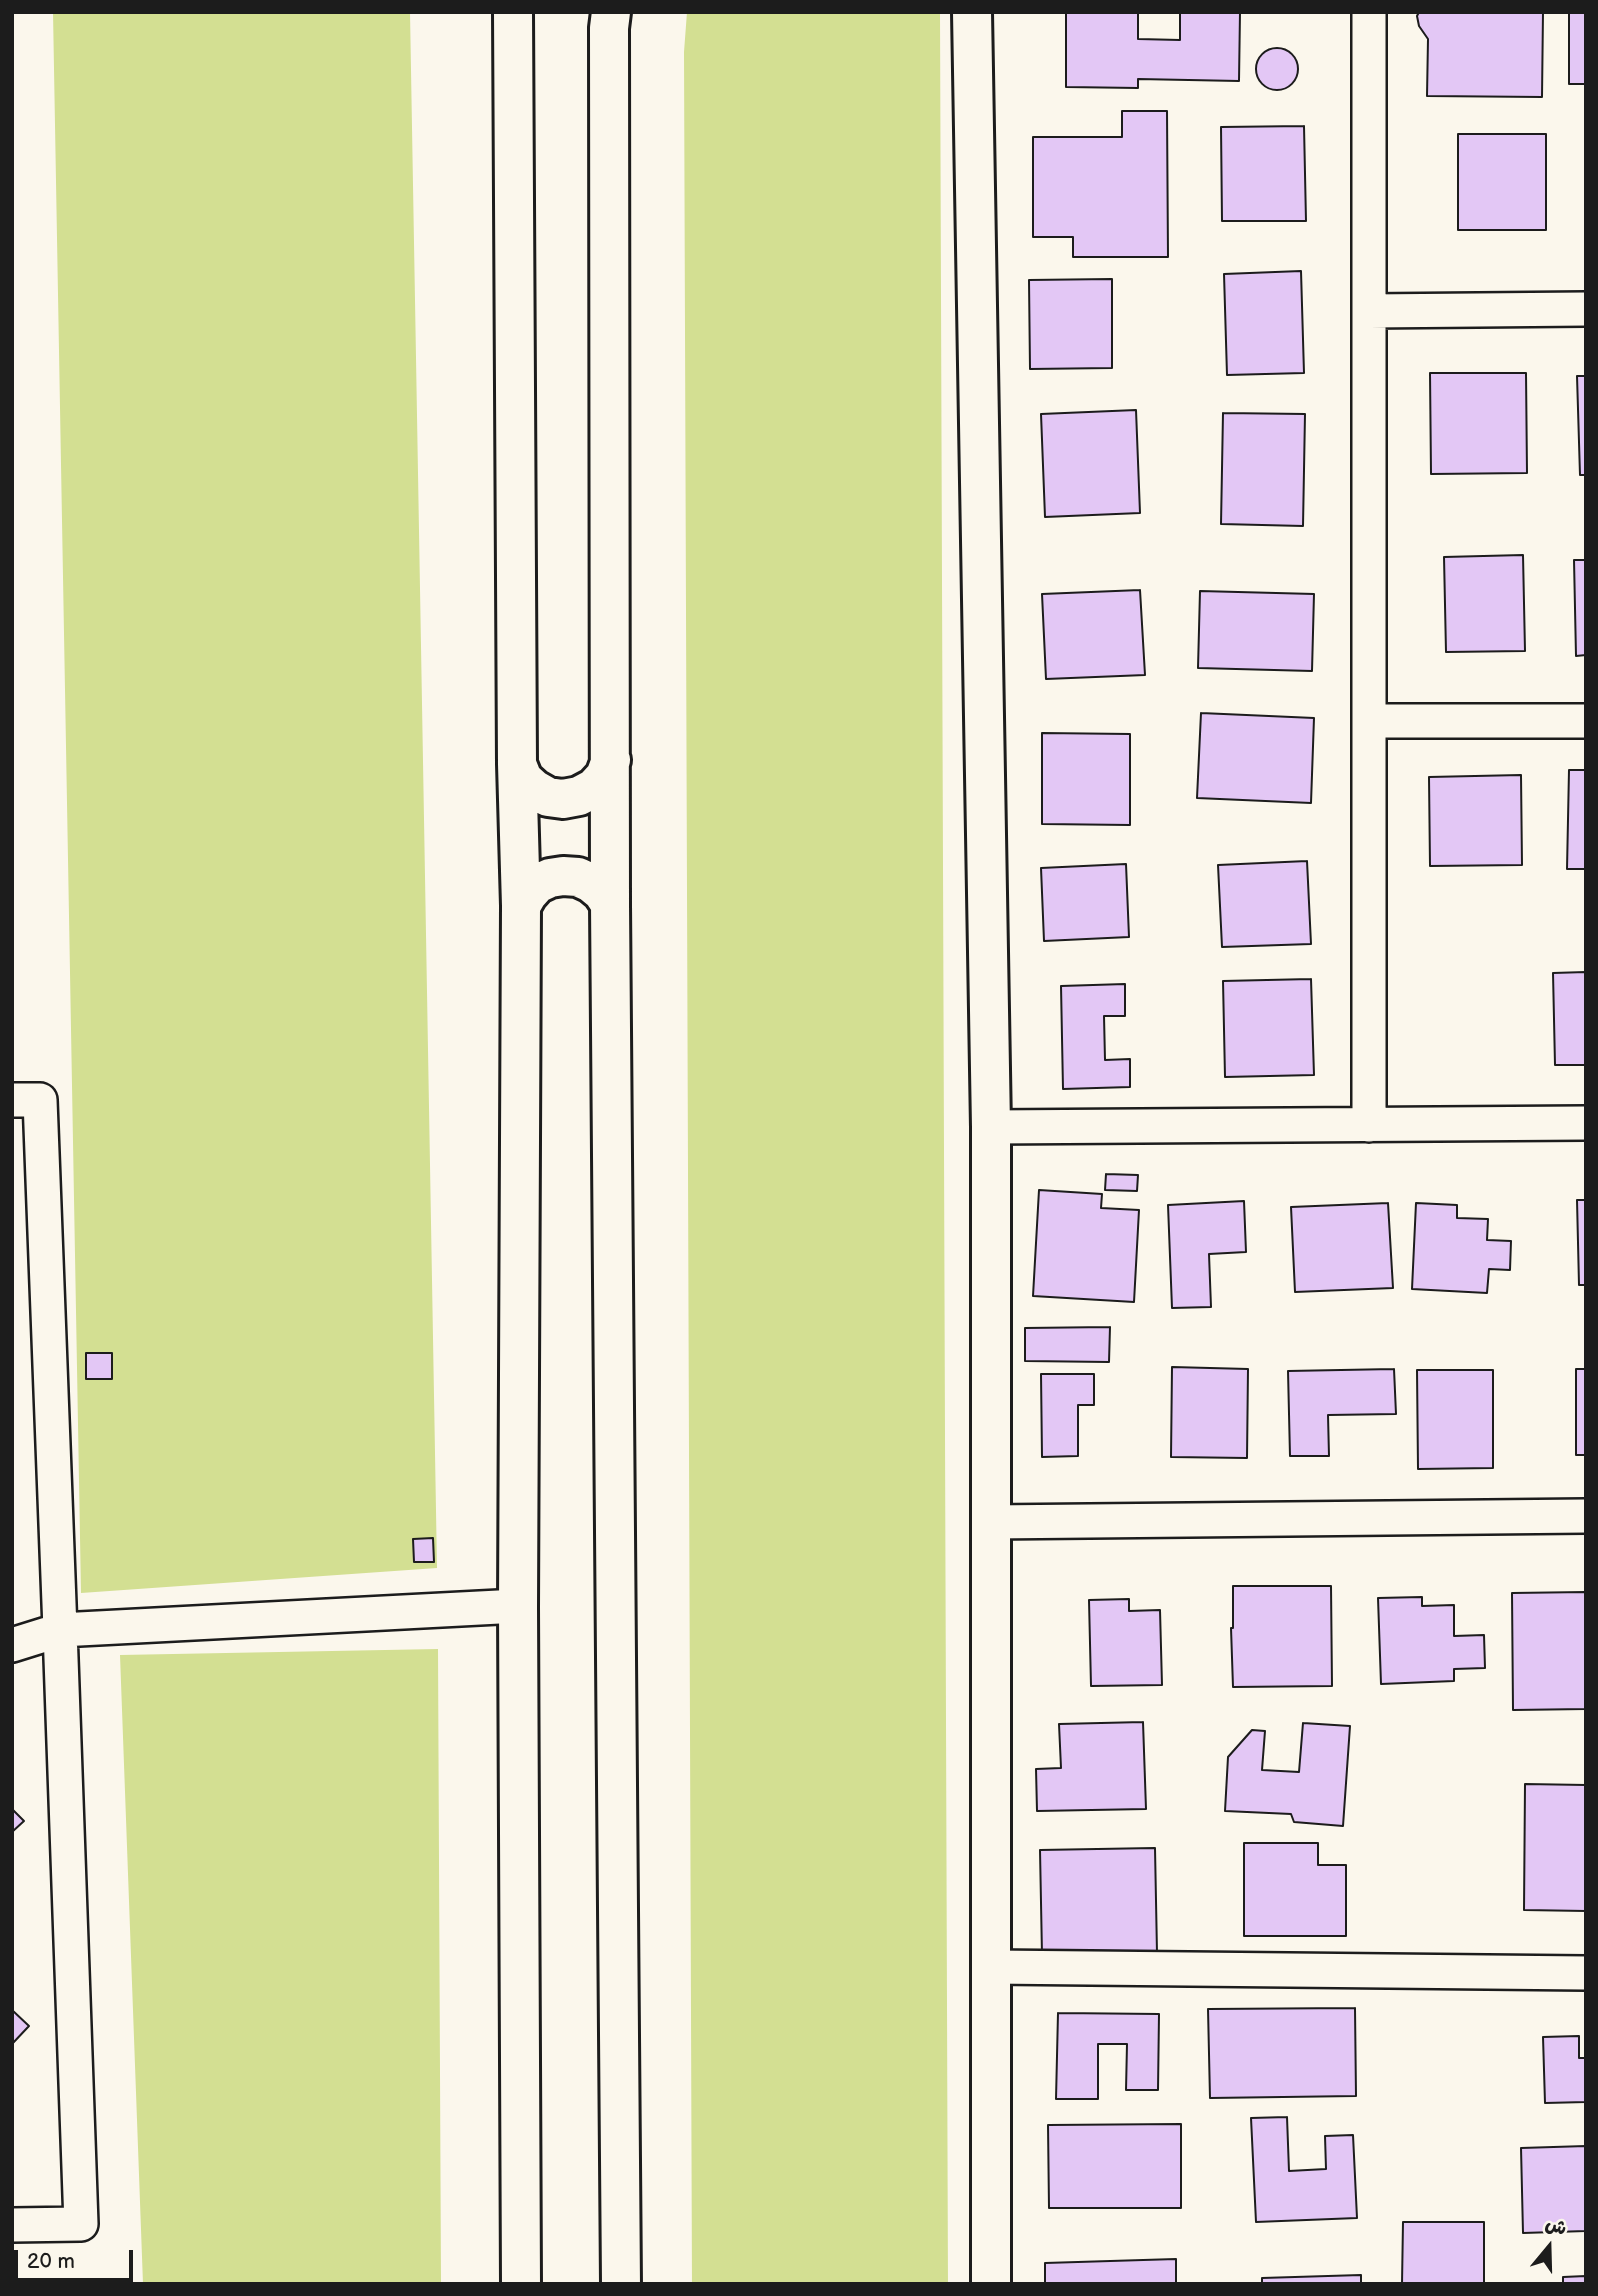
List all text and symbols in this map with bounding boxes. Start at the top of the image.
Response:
north arrow [1514,2212,1584,2282]
text: ش [1542,2212,1570,2241]
scale bar [18,2236,136,2280]
text: 20 m [27,2249,75,2274]

